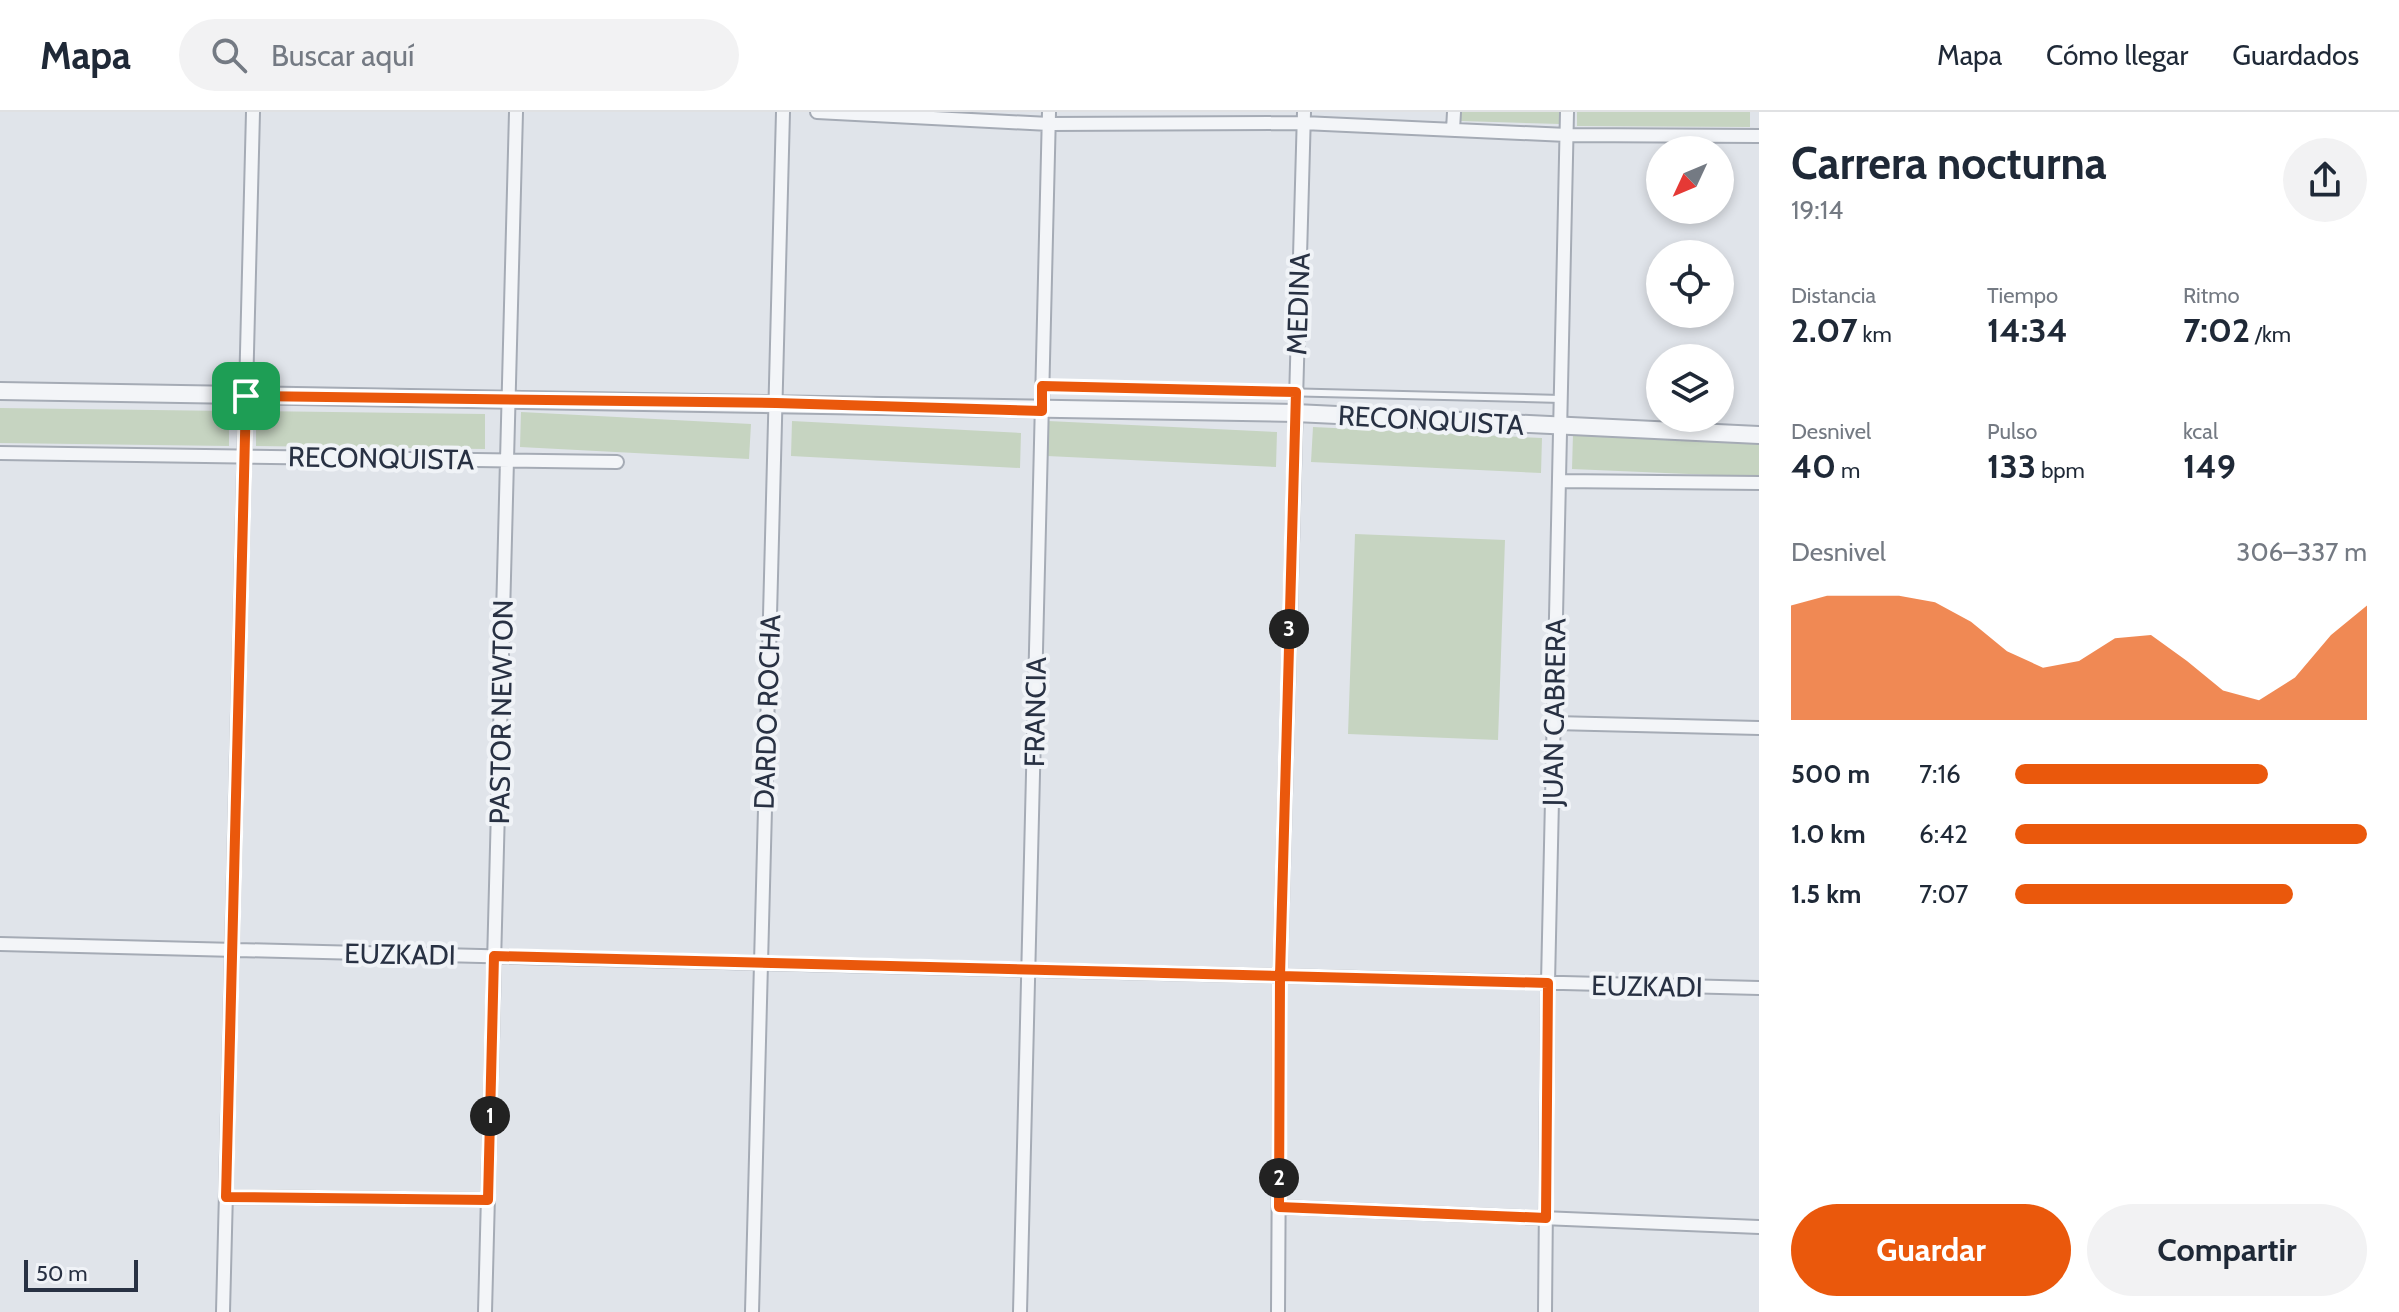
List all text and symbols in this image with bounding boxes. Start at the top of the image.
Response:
search box [179,19,739,91]
text: Mapa [40,32,131,79]
icon: search [207,33,251,77]
text: Buscar aquí [271,37,414,74]
text: Mapa [1937,38,2002,72]
text: Cómo llegar [2046,38,2188,72]
text: Guardados [2232,38,2359,72]
north arrow [1646,136,1734,224]
map controls [1646,136,1734,432]
text: Carrera nocturna [1791,137,2107,190]
button: share [2283,138,2367,222]
text: 19:14 [1791,194,1843,226]
button: locate [1646,240,1734,328]
street label: MEDINA [1279,251,1317,356]
text: Distancia [1791,282,1876,309]
text: Tiempo [1987,282,2058,309]
text: Ritmo [2183,282,2240,309]
text: 2.07 [1791,309,1858,351]
text: 14:34 [1987,309,2068,351]
text: 7:02 [2183,309,2250,351]
text: km [1858,321,1892,348]
text: /km [2250,321,2291,348]
button: layers [1646,344,1734,432]
pin [212,362,280,430]
icon: arrive [224,374,268,418]
street label: RECONQUISTA [1337,398,1526,442]
text: Desnivel [1791,418,1871,445]
text: Pulso [1987,418,2037,445]
text: kcal [2183,418,2218,445]
street label: RECONQUISTA [288,439,475,477]
text: 40 [1791,445,1836,487]
text: 133 [1987,445,2036,487]
text: 149 [2183,445,2236,487]
text: m [1836,457,1860,484]
text: bpm [2036,457,2085,484]
text: Desnivel [1791,536,1886,568]
text: 306–337 m [2236,536,2367,568]
street label: PASTOR NEWTON [482,599,520,825]
pin: 3 [1269,609,1309,649]
street label: DARDO ROCHA [747,613,787,810]
text: 3 [1283,615,1295,642]
street label: JUAN CABRERA [1535,617,1573,807]
street label: FRANCIA [1017,656,1053,767]
text: 500 m [1791,758,1870,790]
text: 7:16 [1919,758,1961,790]
text: 1.0 km [1791,818,1866,850]
text: 6:42 [1919,818,1968,850]
text: 1.5 km [1791,878,1861,910]
text: 7:07 [1919,878,1968,910]
street label: EUZKADI [344,936,456,972]
street label: EUZKADI [1591,968,1703,1004]
pin: 1 [470,1096,510,1136]
text: 1 [486,1102,494,1129]
pin: 2 [1259,1158,1299,1198]
text: 2 [1273,1164,1285,1191]
button: Guardar [1791,1204,2071,1296]
button: Compartir [2087,1204,2367,1296]
scale bar [24,1256,138,1292]
text: 50 m [36,1260,88,1287]

